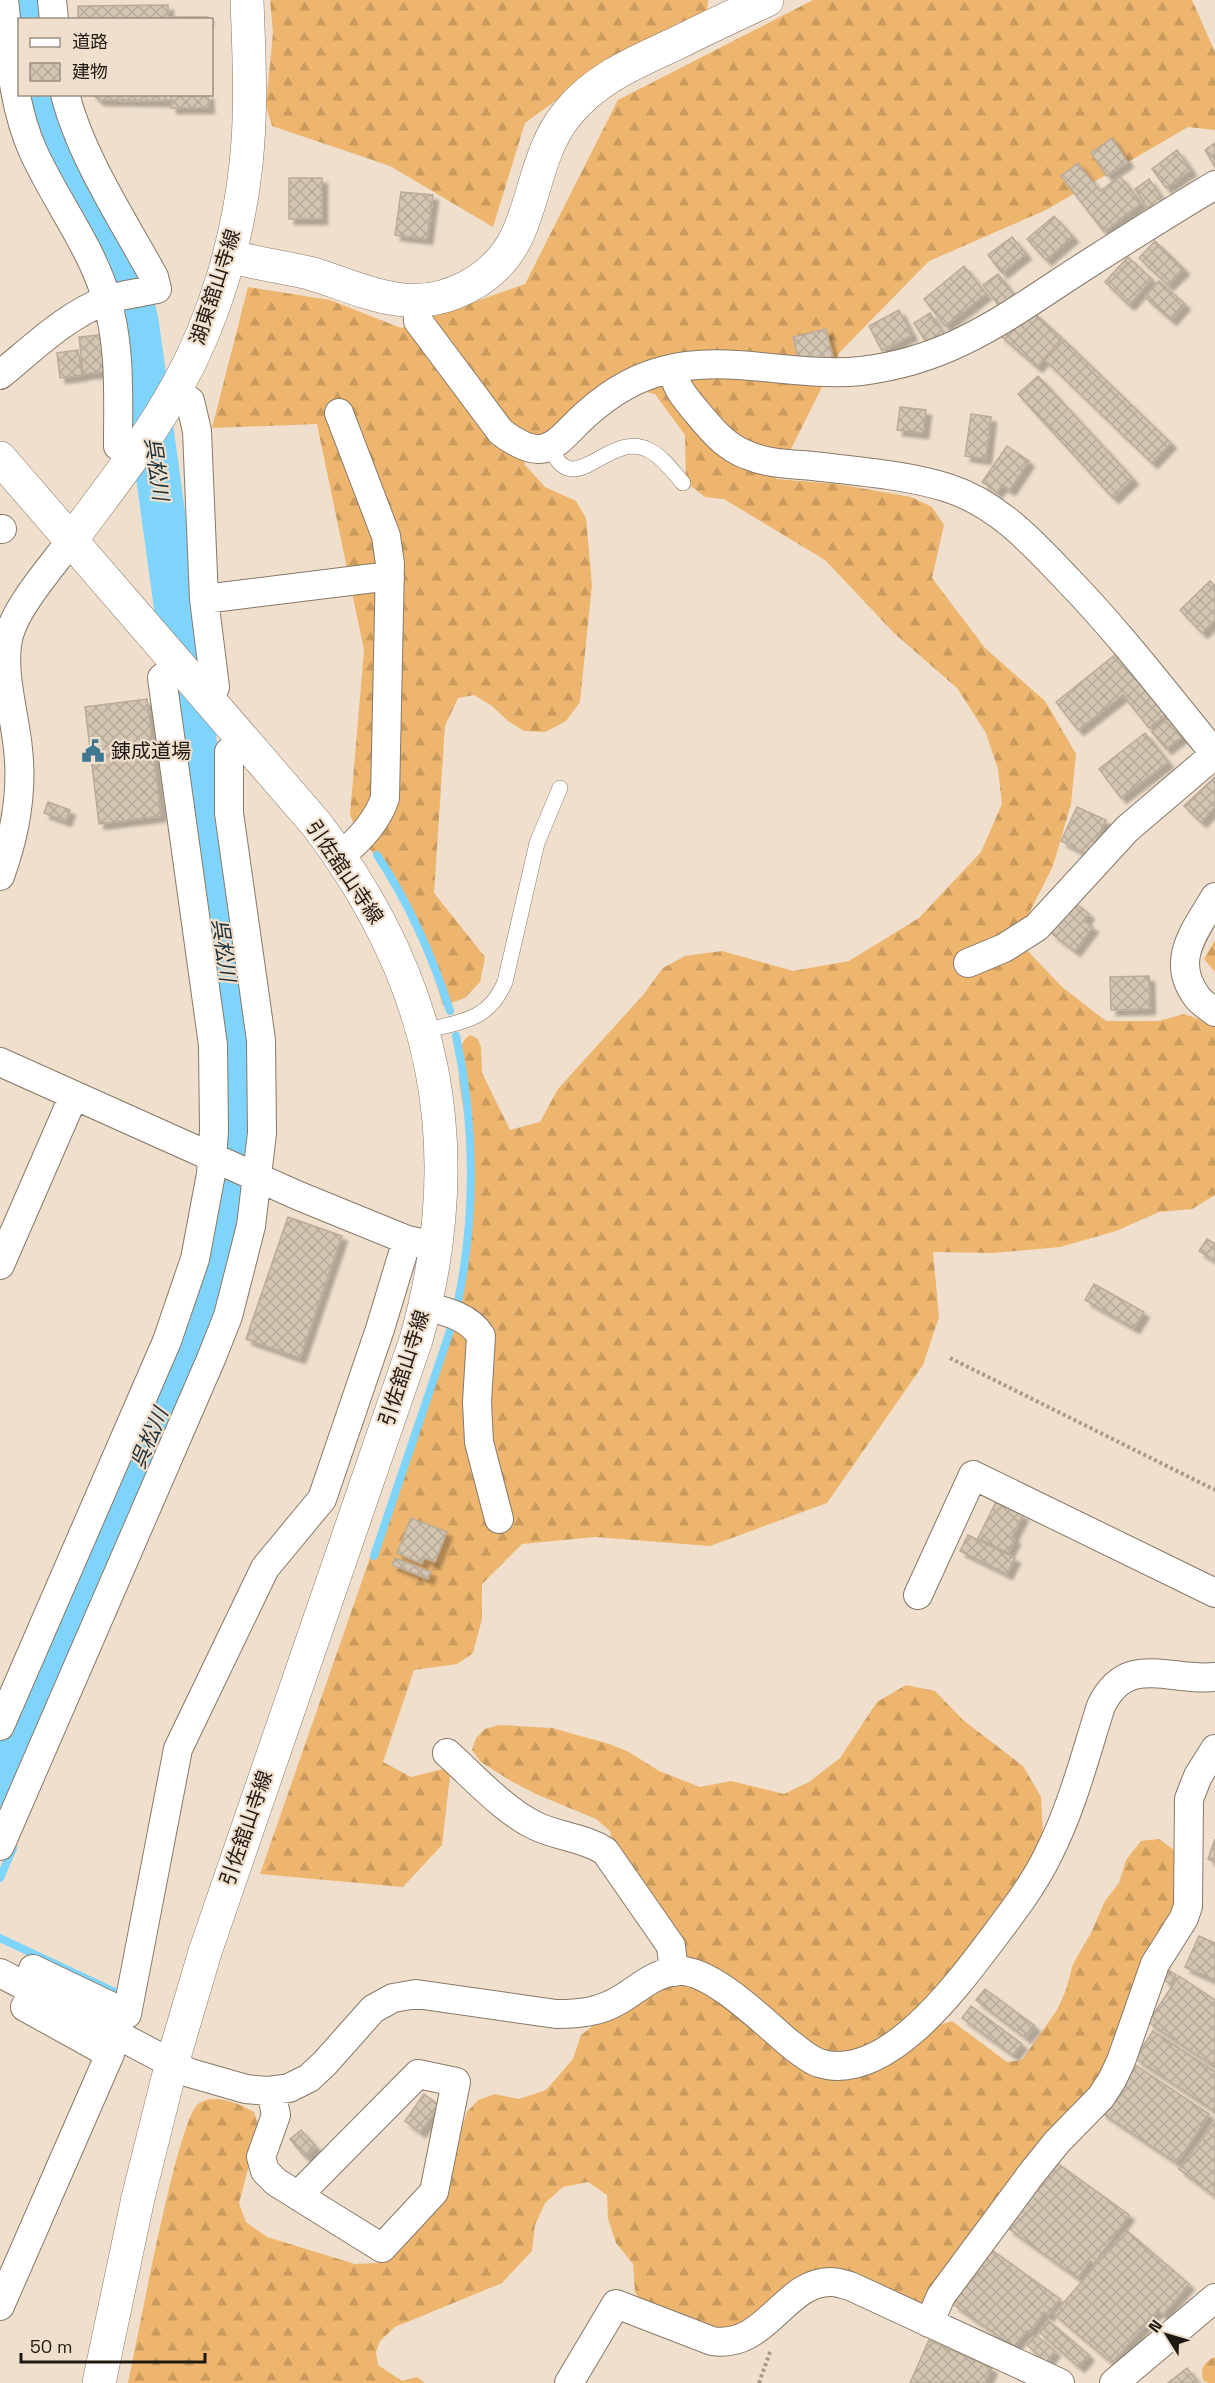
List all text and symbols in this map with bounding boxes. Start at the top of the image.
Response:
legend [18,18,213,96]
text: 道路 [72,30,108,53]
text: 建物 [72,60,108,83]
street label: 湖東舘山寺線 [184,226,246,348]
water label: 呉松川 [139,436,175,504]
public building icon: 錬成道場 [80,738,106,764]
place label: 錬成道場 [111,738,191,764]
street label: 引佐舘山寺線 [301,815,389,929]
water label: 呉松川 [206,917,242,985]
street label: 引佐舘山寺線 [373,1307,435,1429]
water label: 呉松川 [124,1402,175,1472]
street label: 引佐舘山寺線 [214,1767,278,1889]
north arrow [1137,2305,1197,2365]
text: N [1144,2316,1167,2337]
scale bar [21,2326,206,2364]
text: 50 m [30,2335,72,2358]

